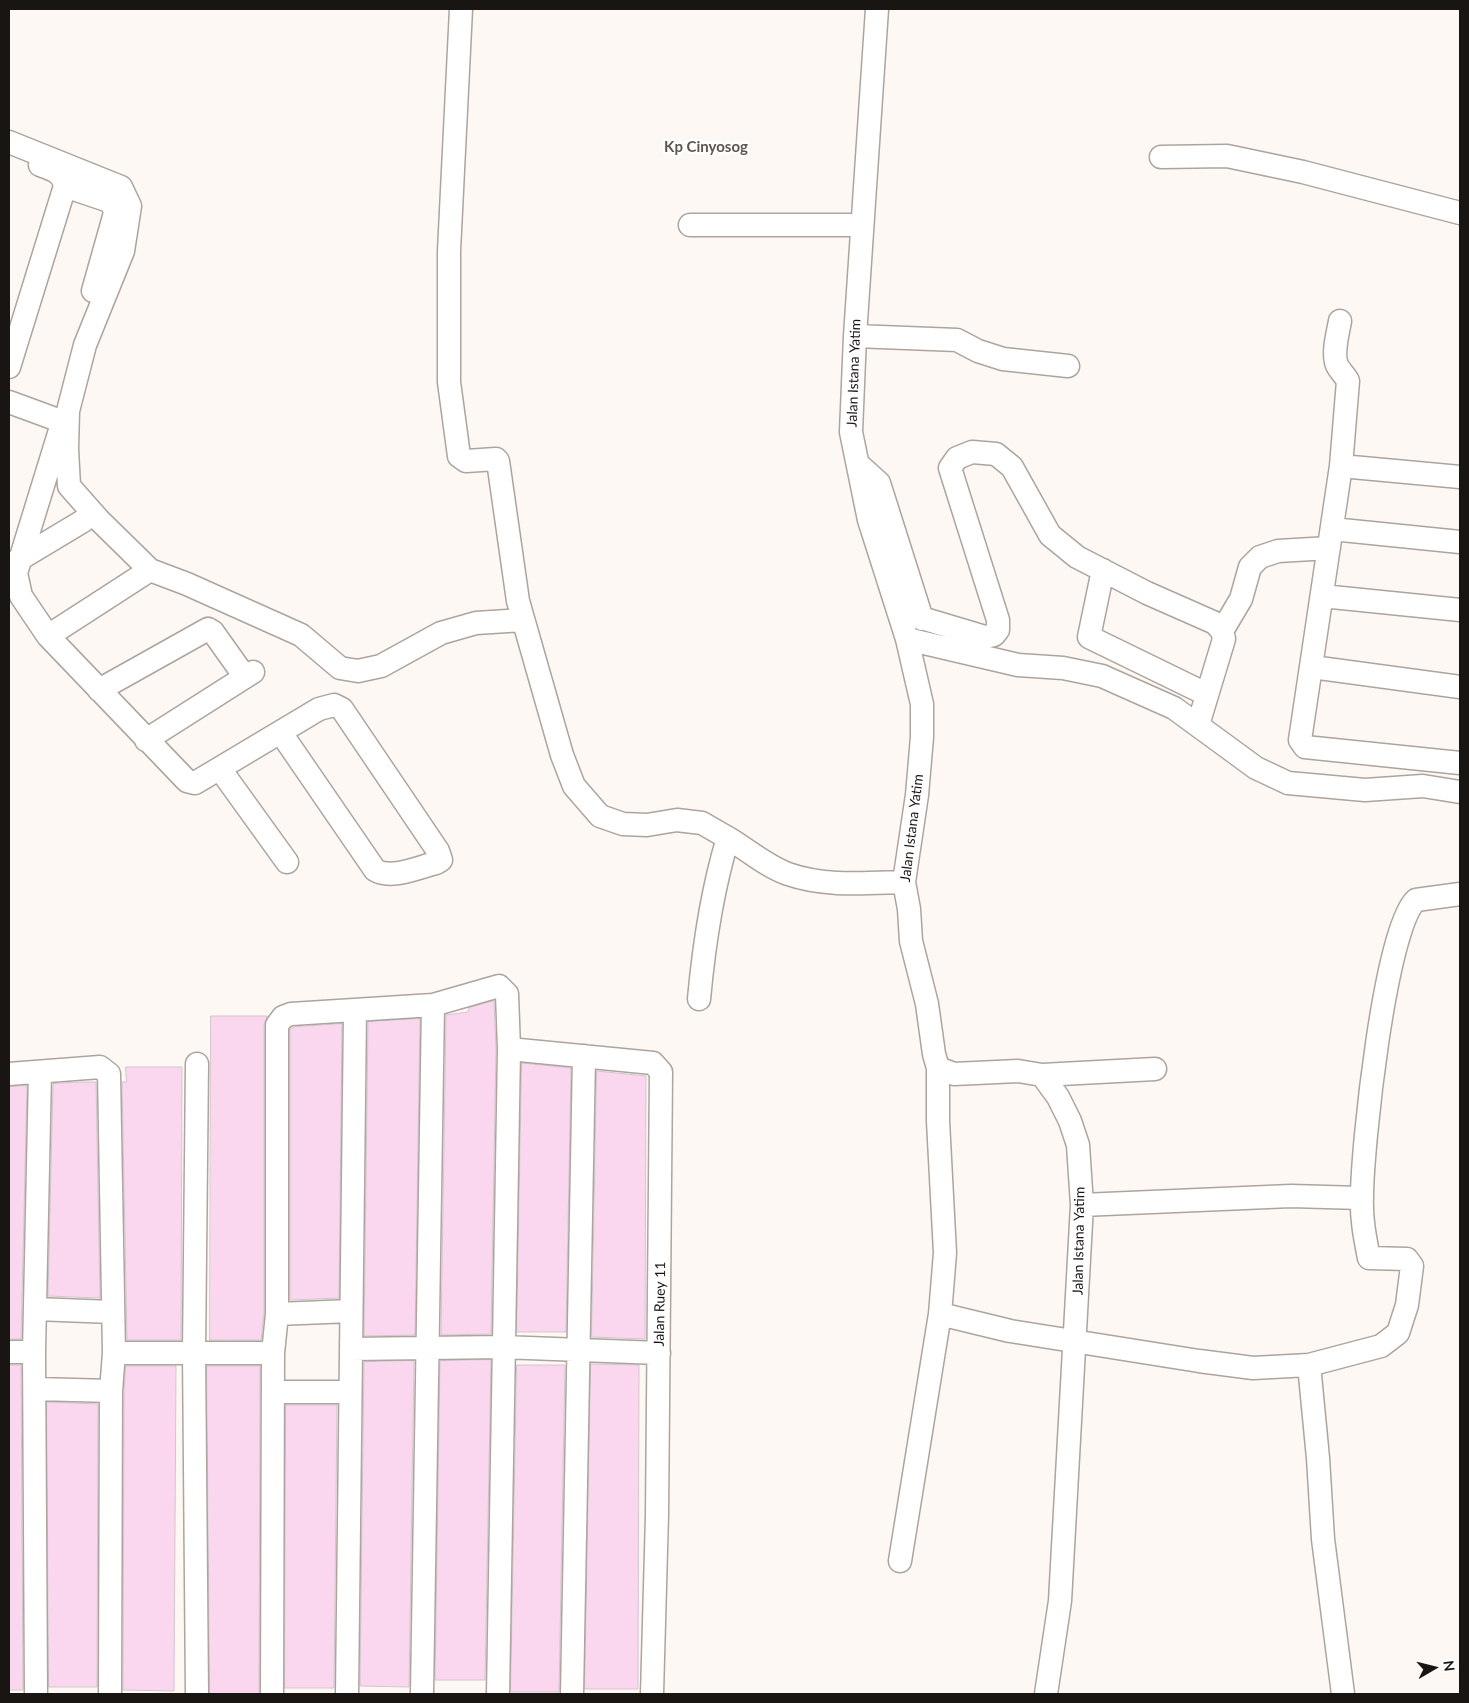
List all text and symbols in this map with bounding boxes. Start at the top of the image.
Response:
district label: Kp Cinyosog [664,138,748,156]
street label: Jalan Istana Yatim [844,318,864,428]
street label: Jalan Istana Yatim [897,773,927,883]
street label: Jalan Istana Yatim [1070,1187,1088,1295]
street label: Jalan Ruey 11 [651,1261,669,1347]
north arrow [1409,1643,1459,1693]
text: N [1440,1659,1459,1672]

